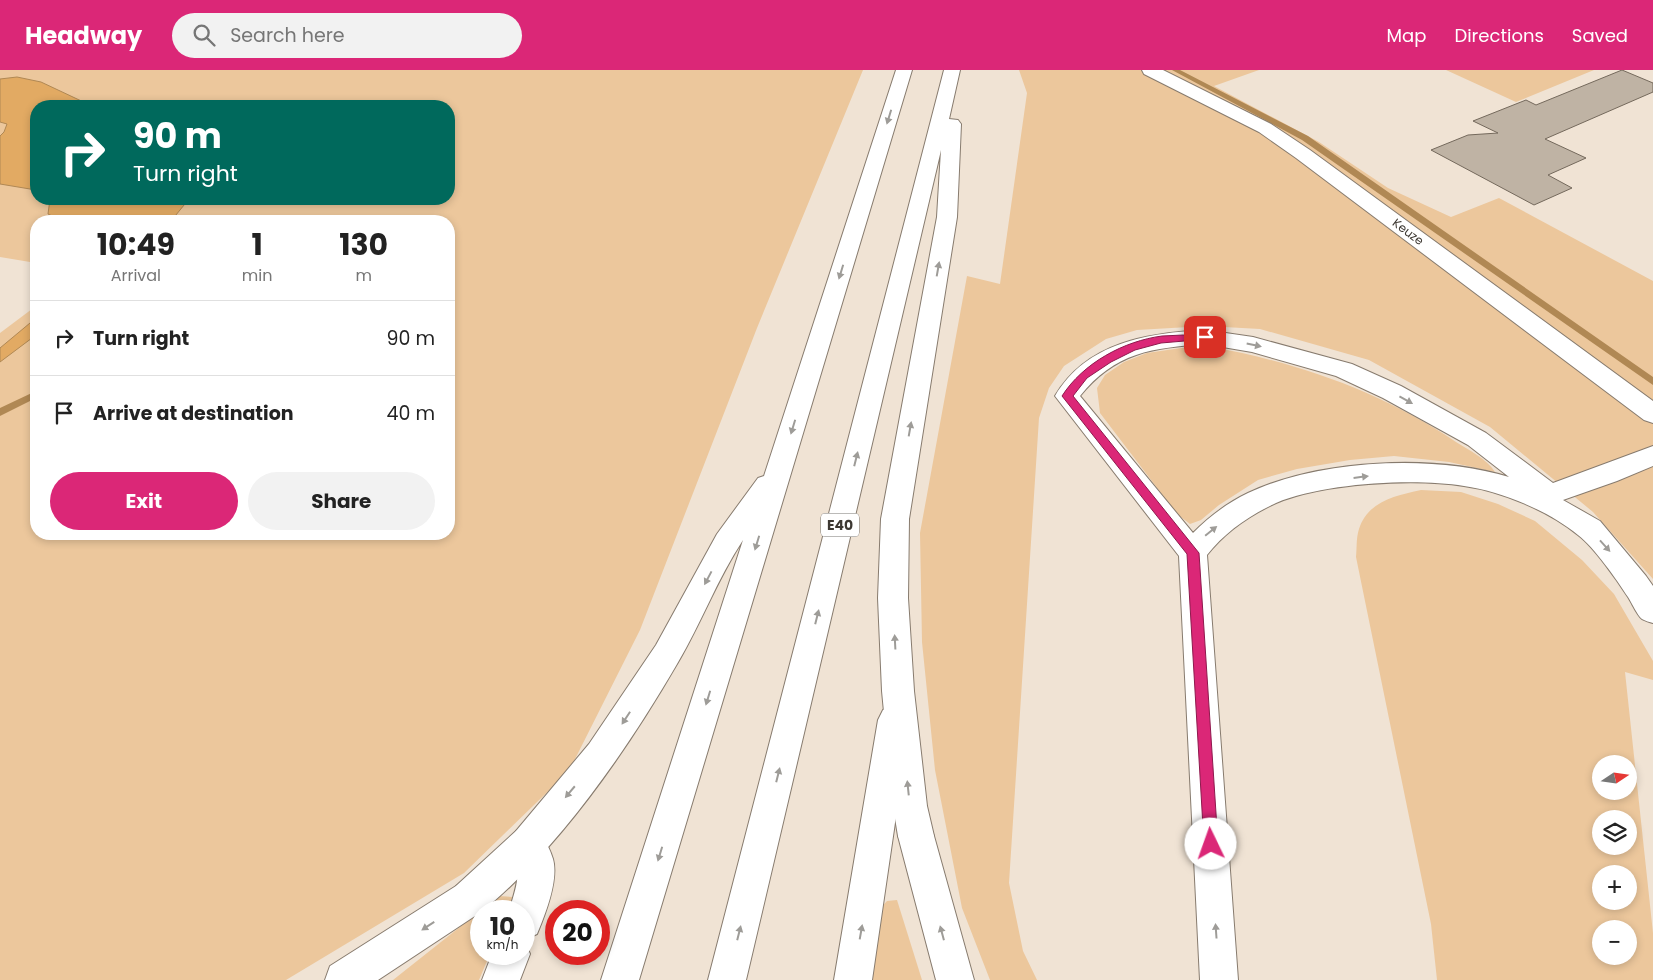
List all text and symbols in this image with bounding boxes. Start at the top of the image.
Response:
search box [172,13,522,58]
text: Headway [25,19,142,52]
icon: search [190,21,218,49]
text: Search here [230,22,345,49]
text: Map [1387,23,1426,48]
text: Directions [1454,23,1544,48]
text: Saved [1572,23,1628,48]
one-way arrow [885,109,893,124]
text: 90 m [133,111,222,160]
icon: right [50,120,115,185]
text: Turn right [133,158,238,189]
street label: Keuze [1389,214,1427,249]
text: 10:49 [97,223,175,266]
text: 1 [251,223,263,266]
text: 130 [339,223,388,266]
one-way arrow [935,260,943,276]
text: Arrival [111,264,161,287]
text: min [242,264,272,287]
text: m [355,264,372,287]
one-way arrow [837,264,845,279]
pin [1184,316,1226,358]
icon: arrive [1191,323,1219,351]
icon: right [50,324,78,352]
text: Turn right [93,325,189,352]
text: 90 m [386,325,435,352]
one-way arrow [1246,342,1262,350]
one-way arrow [1400,395,1413,404]
icon: arrive [50,399,78,427]
text: Arrive at destination [93,400,294,427]
text: 40 m [386,400,435,427]
one-way arrow [789,420,797,435]
one-way arrow [907,420,915,436]
one-way arrow [852,452,860,467]
button: Exit [50,472,238,530]
button: Share [248,472,435,530]
one-way arrow [1354,473,1370,481]
road number: E40 [821,514,859,536]
one-way arrow [1204,526,1217,537]
one-way arrow [752,536,760,551]
one-way arrow [1599,540,1611,552]
one-way arrow [704,571,712,585]
one-way arrow [813,610,821,625]
one-way arrow [891,634,899,650]
one-way arrow [704,691,712,706]
one-way arrow [621,711,630,724]
north arrow [1592,755,1638,800]
map controls [1592,755,1637,965]
one-way arrow [774,767,782,782]
one-way arrow [904,780,912,796]
one-way arrow [565,785,576,798]
button: layers [1592,810,1637,855]
position arrow [1184,817,1236,869]
one-way arrow [655,846,663,861]
button: + [1592,865,1637,910]
speed limit sign: 20 [545,900,610,965]
text: 10 [490,909,515,944]
button: − [1592,920,1637,965]
one-way arrow [421,921,434,931]
one-way arrow [1212,923,1220,939]
one-way arrow [857,924,865,940]
one-way arrow [735,925,743,940]
one-way arrow [938,925,946,940]
text: km/h [487,936,518,953]

